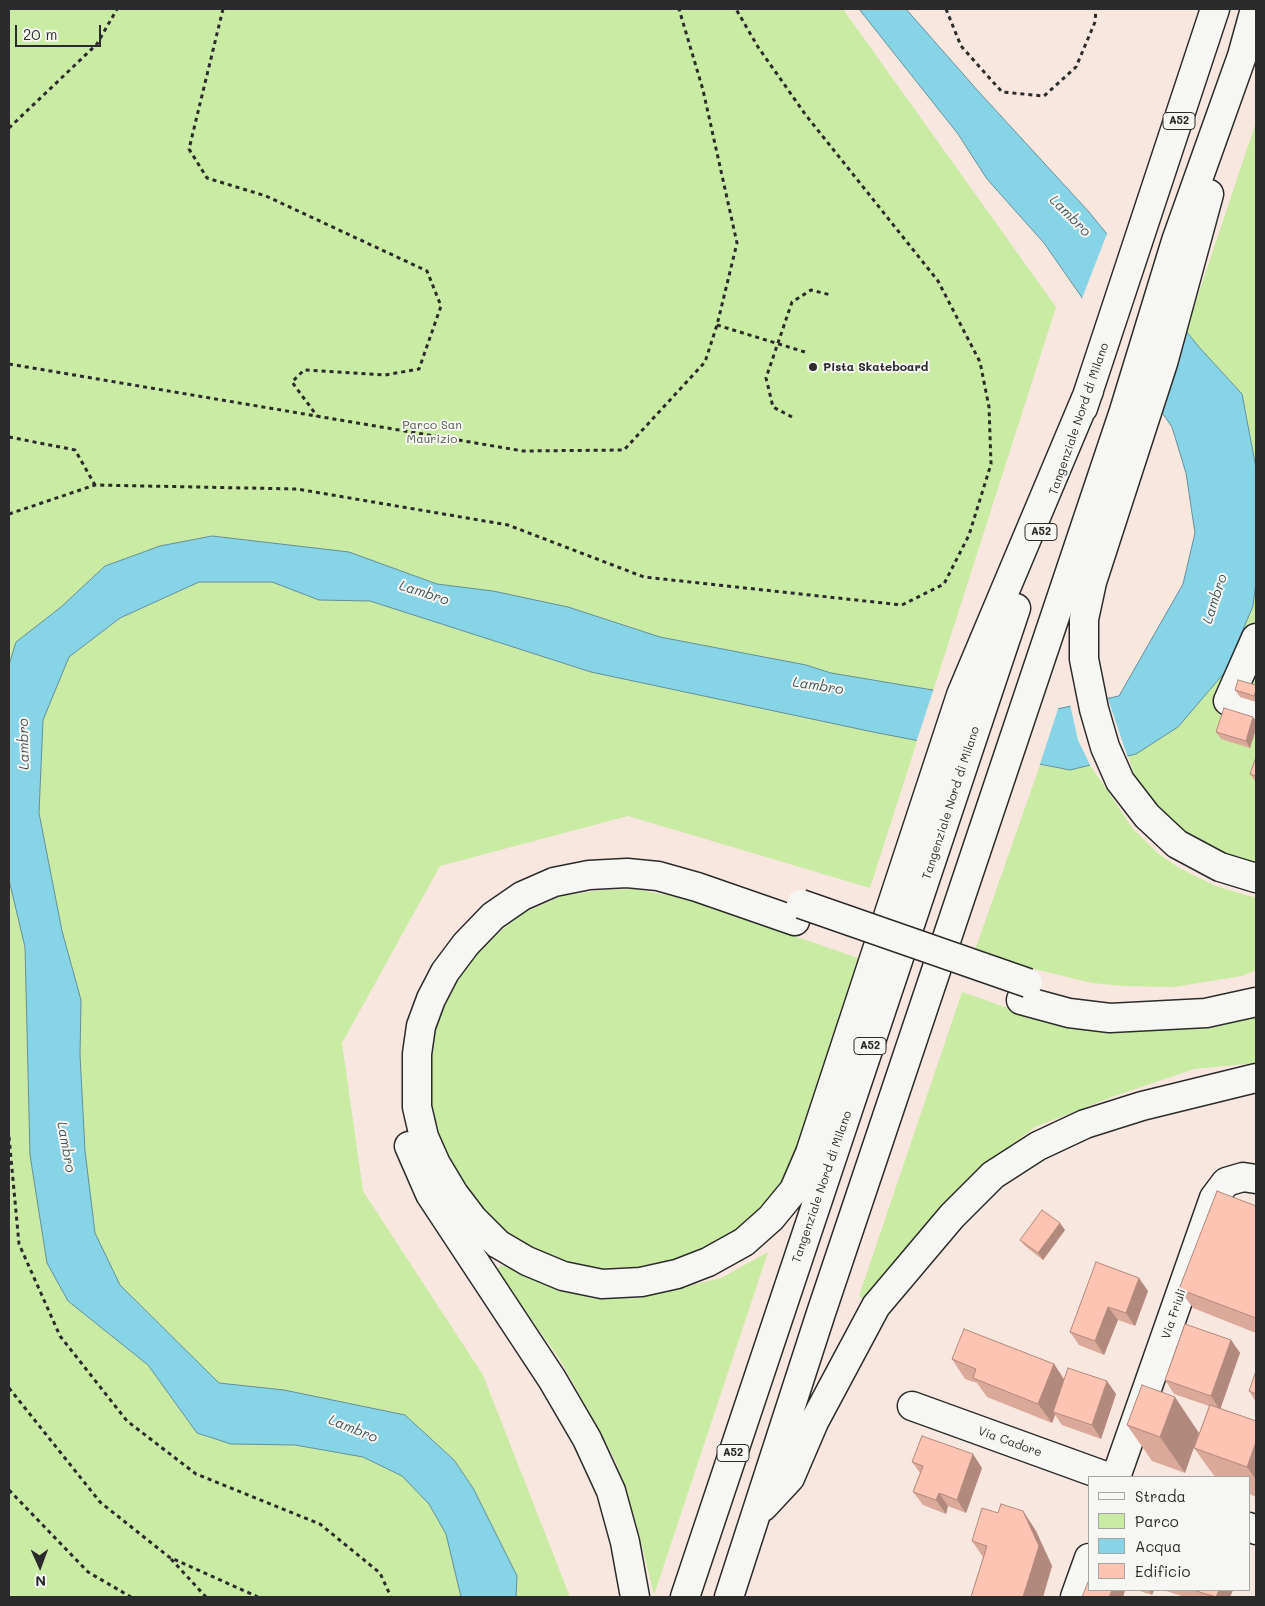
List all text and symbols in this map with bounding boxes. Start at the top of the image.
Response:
scale bar [18,15,104,47]
text: 20 m [23,24,57,44]
road number: A52 [1163,112,1195,130]
water label: Lambro [1046,192,1094,240]
street label: Tangenziale Nord di Milano [1046,341,1112,497]
place label: Pista Skateboard [823,360,928,374]
marker: Pista Skateboard [807,361,819,373]
park label: Parco San Maurizio [402,418,462,446]
road number: A52 [1025,524,1057,540]
water label: Lambro [1199,572,1231,626]
water label: Lambro [397,577,451,609]
water label: Lambro [791,674,845,698]
water label: Lambro [15,718,33,770]
street label: Tangenziale Nord di Milano [919,725,983,881]
road number: A52 [854,1038,886,1054]
street label: Tangenziale Nord di Milano [789,1109,855,1265]
water label: Lambro [53,1120,79,1174]
street label: Via Friuli [1159,1287,1189,1341]
water label: Lambro [326,1412,380,1446]
street label: Via Cadore [976,1424,1044,1460]
road number: A52 [717,1445,749,1462]
legend [1088,1476,1250,1591]
text: Strada [1135,1486,1186,1506]
text: Parco [1135,1511,1179,1531]
text: Acqua [1135,1536,1181,1556]
north arrow [15,1541,65,1591]
text: Edificio [1135,1561,1190,1581]
text: N [35,1572,46,1591]

